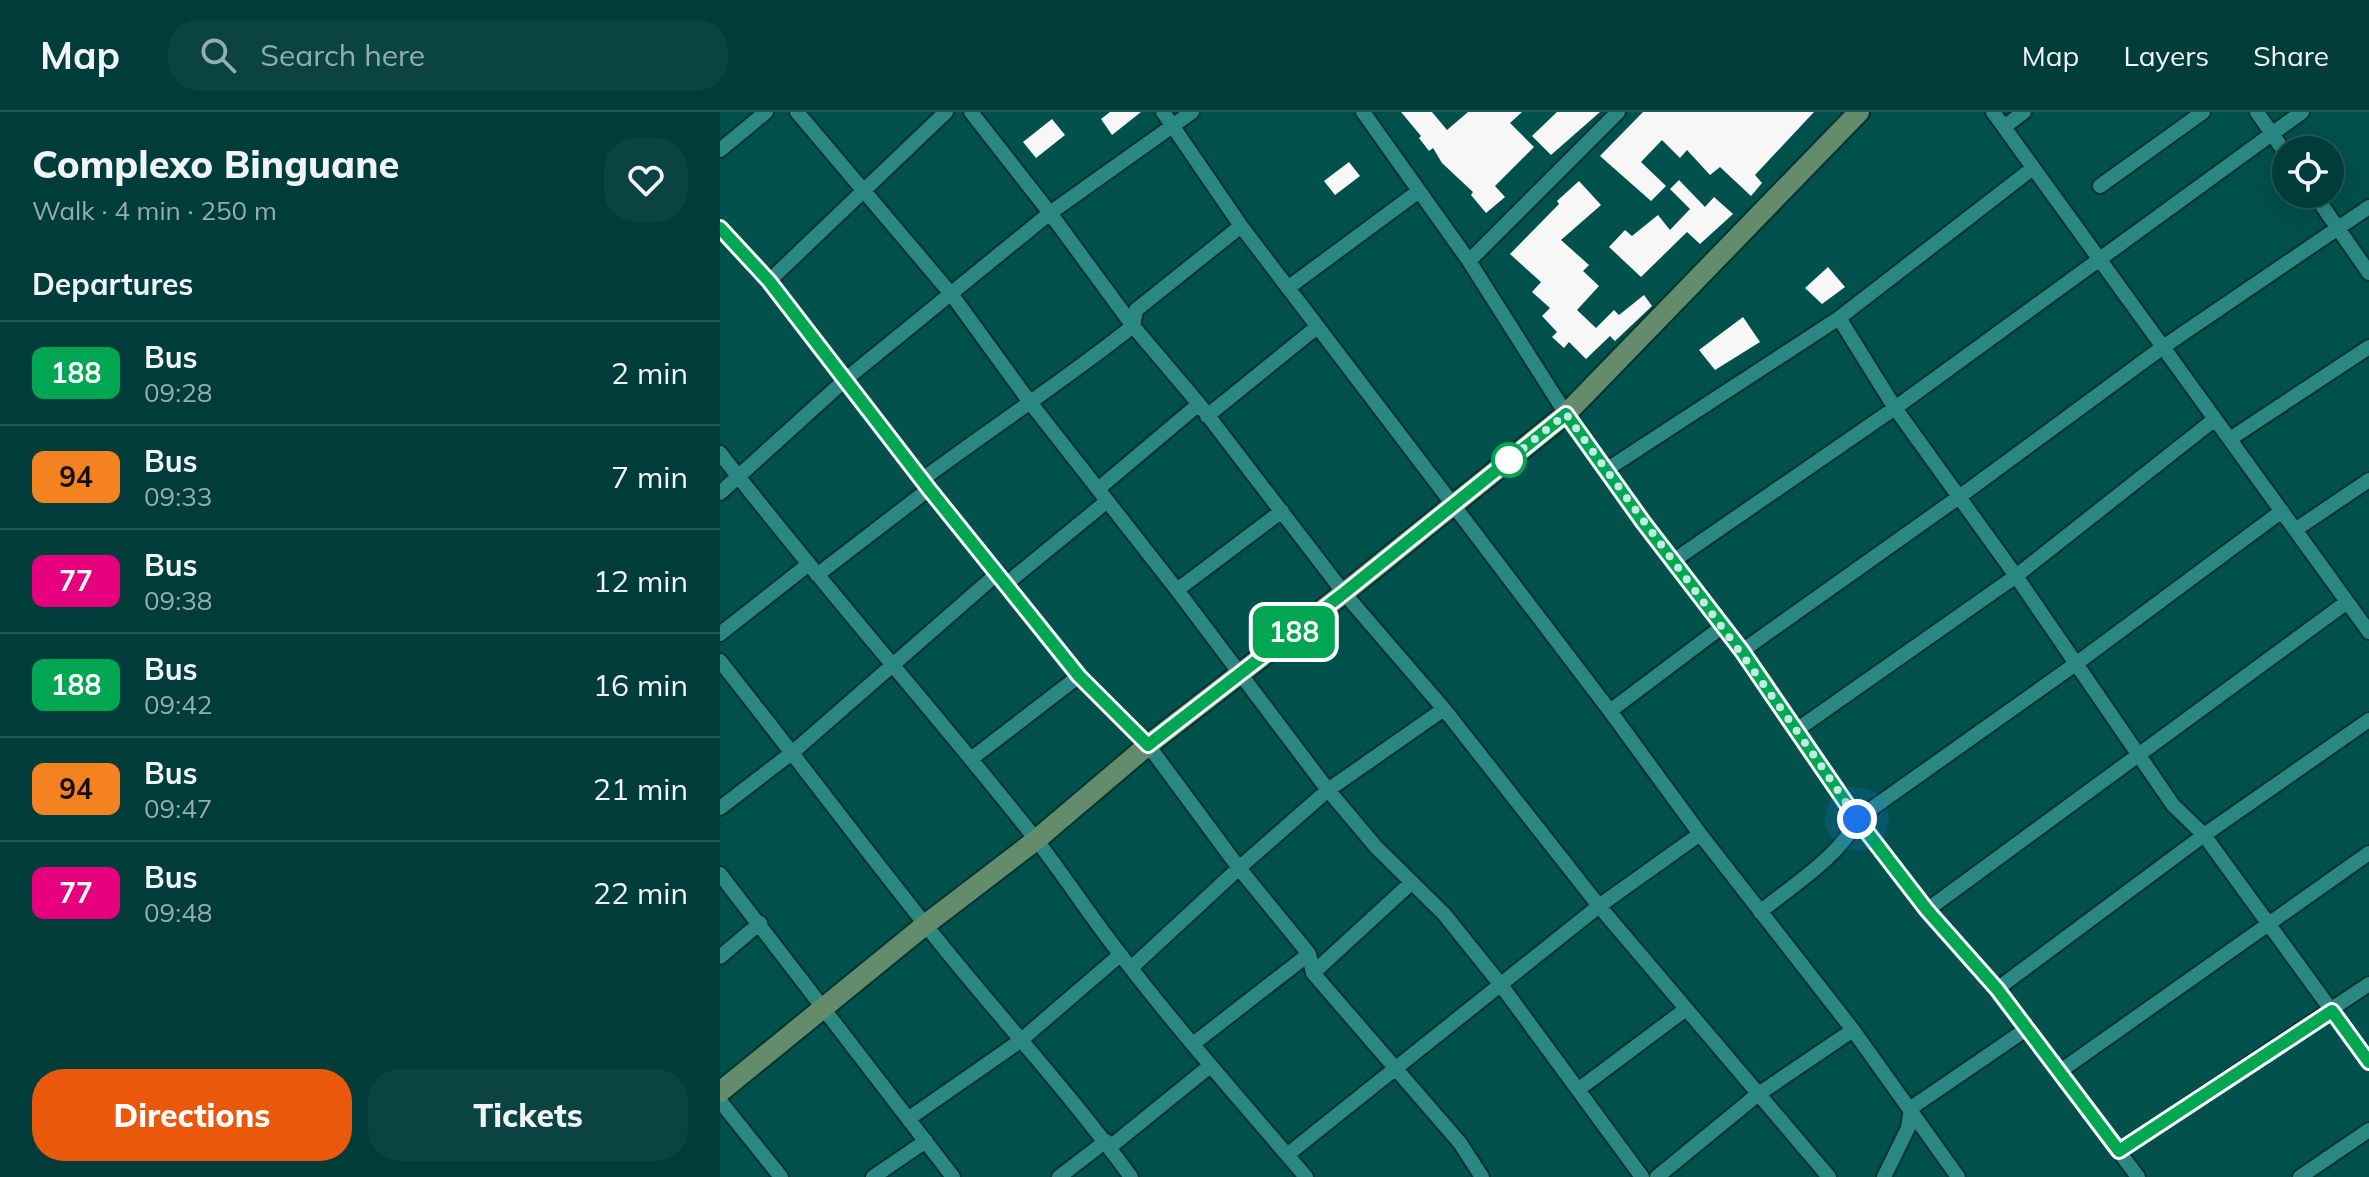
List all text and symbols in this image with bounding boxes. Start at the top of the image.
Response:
search box [168,19,728,91]
text: Map [40,31,120,79]
icon: search [196,33,240,77]
text: Search here [260,36,425,74]
text: Map [2022,38,2079,73]
text: Layers [2123,38,2209,73]
text: Share [2253,38,2329,73]
map controls [2272,136,2344,208]
button: locate [2272,136,2344,208]
button: heart [604,138,688,222]
text: Complexo Binguane [32,140,399,188]
text: Walk · 4 min · 250 m [32,194,277,227]
text: Departures [32,265,193,303]
text: Bus [144,338,198,376]
text: 2 min [611,354,688,392]
text: 188 [51,355,101,390]
text: 09:28 [144,376,212,409]
text: Bus [144,442,198,480]
unlabelled marker [1492,443,1526,477]
text: 7 min [611,458,688,496]
text: 94 [59,459,93,494]
text: 09:33 [144,480,212,513]
text: Bus [144,546,198,584]
text: 12 min [593,562,688,600]
text: 77 [59,563,93,598]
text: 09:38 [144,584,212,617]
line badge: 188 [1248,606,1340,658]
text: 188 [1269,614,1319,649]
text: Bus [144,650,198,688]
text: 16 min [593,666,688,704]
text: 188 [51,667,101,702]
text: 09:42 [144,688,212,721]
text: Bus [144,754,198,792]
text: 21 min [593,770,688,808]
text: 94 [59,771,93,806]
text: 09:47 [144,792,212,825]
your location [1837,799,1877,839]
text: Bus [144,858,198,896]
text: 22 min [593,874,688,912]
text: 77 [59,875,93,910]
text: 09:48 [144,896,212,929]
button: Directions [32,1069,352,1161]
button: Tickets [368,1069,688,1161]

